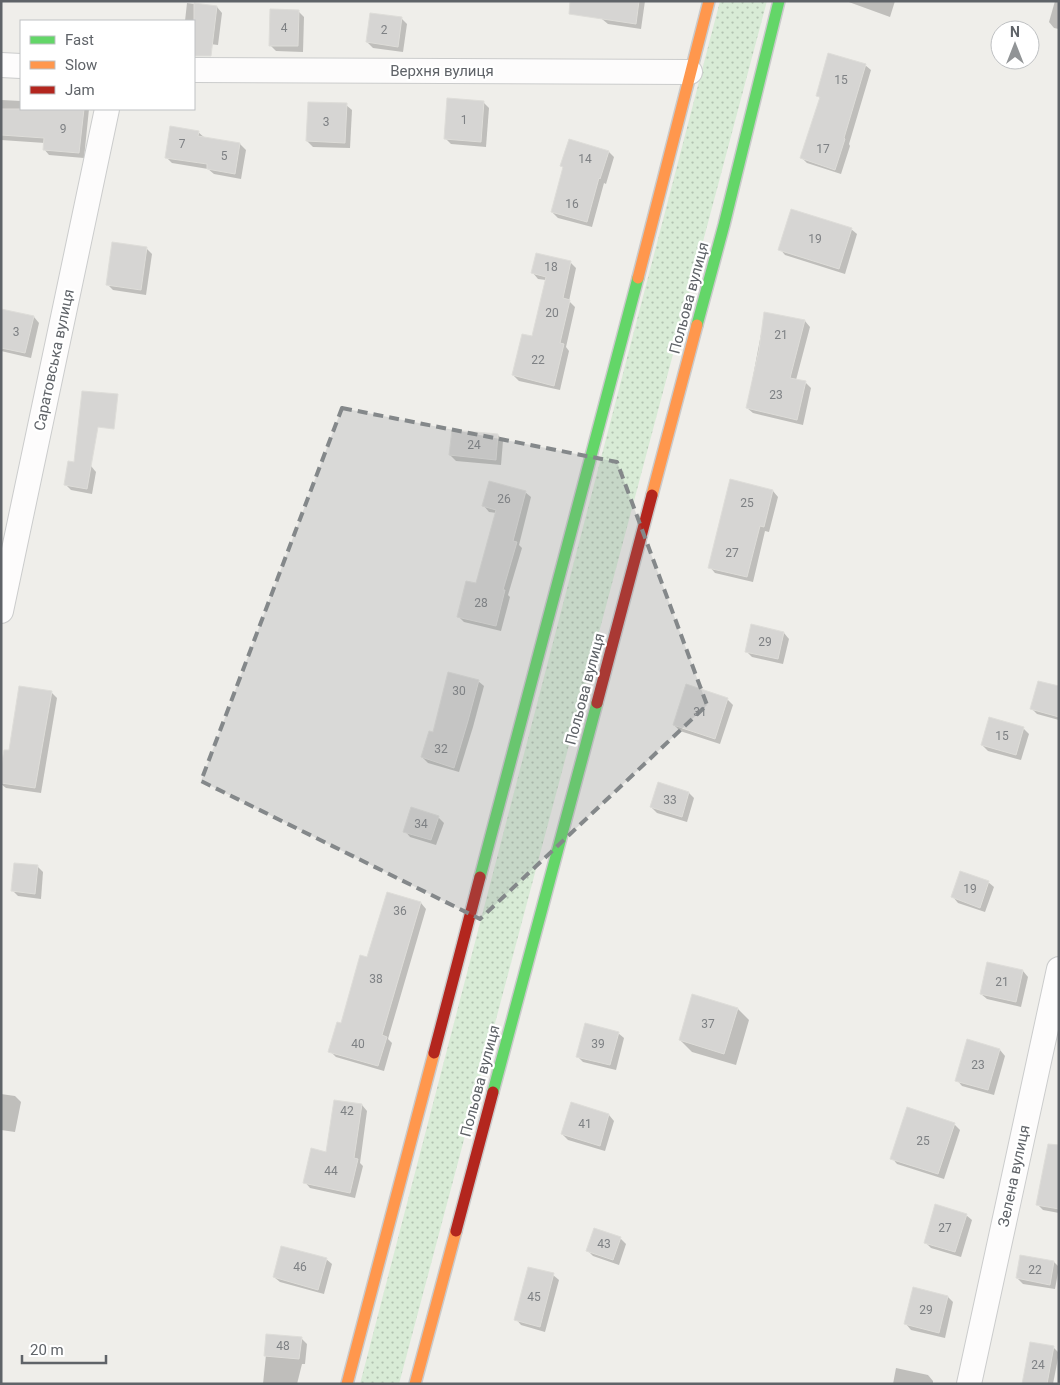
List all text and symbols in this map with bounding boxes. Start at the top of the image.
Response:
legend [20,20,195,110]
north arrow [990,20,1040,70]
house number: 4 [281,21,288,35]
house number: 2 [381,23,388,37]
text: N [1010,24,1020,40]
text: Fast [65,31,94,49]
text: Slow [65,56,97,74]
street label: Верхня вулиця [390,62,494,80]
house number: 15 [834,73,848,87]
text: Jam [65,81,95,99]
house number: 1 [461,113,467,127]
house number: 3 [323,115,329,129]
house number: 9 [60,122,66,136]
house number: 7 [179,137,186,151]
house number: 17 [816,142,830,156]
house number: 5 [221,149,228,163]
house number: 14 [578,152,592,166]
house number: 16 [565,197,579,211]
house number: 19 [808,232,822,246]
street label: Польова вулиця [665,240,713,356]
house number: 18 [544,260,558,274]
street label: Саратовська вулиця [30,288,78,432]
house number: 20 [545,306,559,320]
house number: 3 [13,325,19,339]
house number: 21 [774,328,788,342]
house number: 22 [531,353,545,367]
house number: 23 [769,388,783,402]
house number: 24 [467,438,481,452]
house number: 26 [497,492,511,506]
house number: 25 [740,496,754,510]
house number: 27 [725,546,739,560]
house number: 28 [474,596,488,610]
street label: Польова вулиця [561,631,609,747]
house number: 29 [758,635,772,649]
house number: 30 [452,684,466,698]
house number: 31 [693,705,707,719]
house number: 15 [995,729,1009,743]
house number: 32 [434,742,448,756]
house number: 33 [663,793,677,807]
house number: 34 [414,817,428,831]
house number: 19 [963,882,977,896]
house number: 36 [393,904,407,918]
house number: 38 [369,972,383,986]
house number: 21 [995,975,1009,989]
house number: 37 [701,1017,715,1031]
street label: Польова вулиця [456,1023,504,1139]
house number: 40 [351,1037,365,1051]
house number: 39 [591,1037,605,1051]
house number: 23 [971,1058,985,1072]
house number: 42 [340,1104,354,1118]
house number: 41 [578,1117,592,1131]
street label: Зелена вулиця [994,1123,1034,1229]
house number: 25 [916,1134,930,1148]
house number: 44 [324,1164,338,1178]
house number: 27 [938,1221,952,1235]
house number: 43 [597,1237,611,1251]
house number: 46 [293,1260,307,1274]
house number: 22 [1028,1263,1042,1277]
house number: 45 [527,1290,541,1304]
house number: 29 [919,1303,933,1317]
scale bar [22,1332,106,1364]
house number: 48 [276,1339,290,1353]
text: 20 m [30,1341,64,1359]
house number: 24 [1031,1358,1045,1372]

